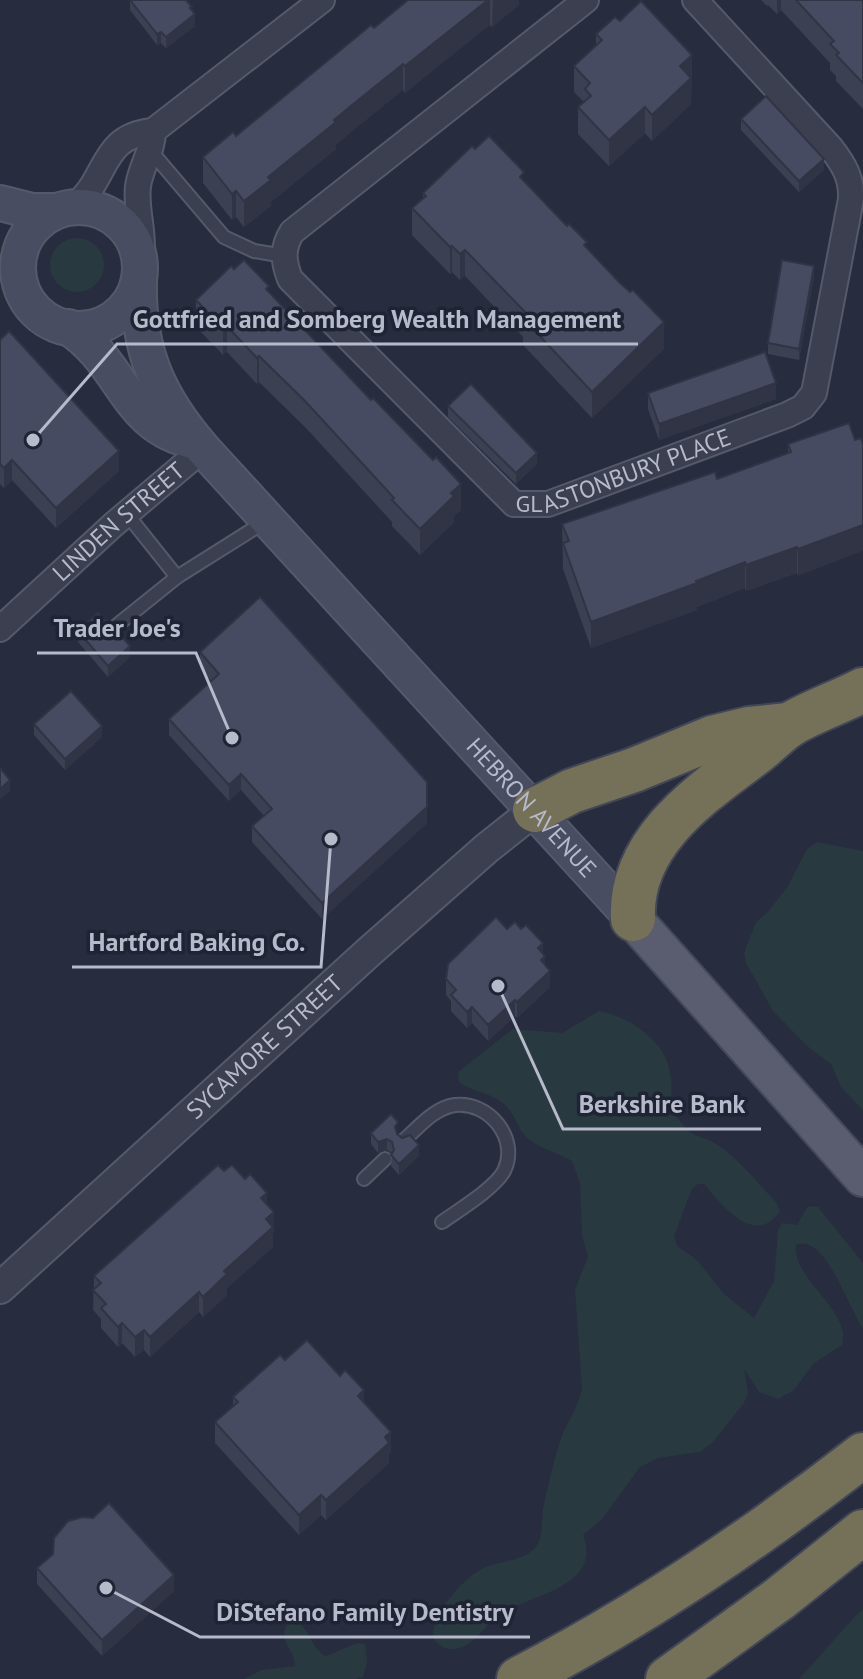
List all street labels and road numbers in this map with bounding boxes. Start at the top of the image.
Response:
street label: GLASTONBURY PLACE [516,421,735,520]
street label: LINDEN STREET [46,455,191,588]
street label: HEBRON AVENUE [460,731,603,884]
street label: SYCAMORE STREET [180,968,349,1126]

